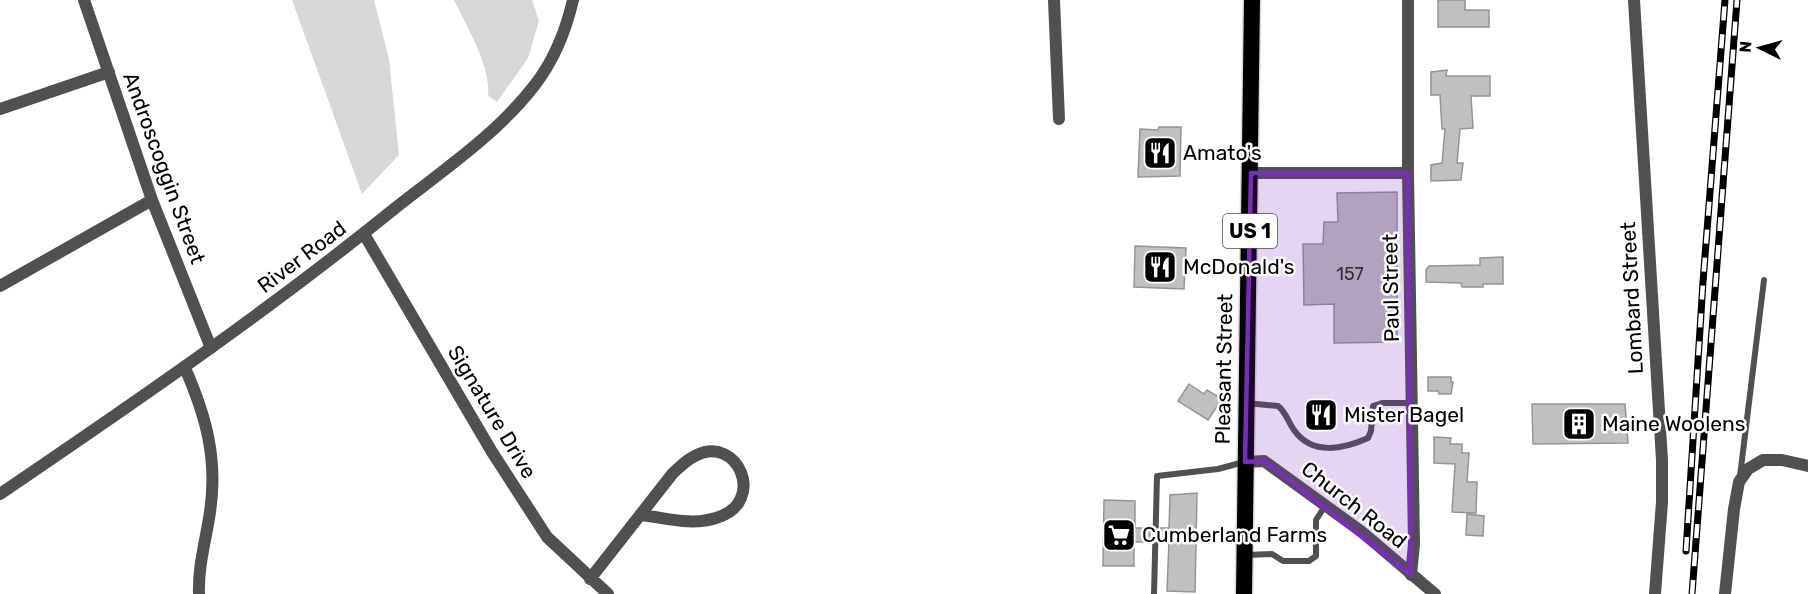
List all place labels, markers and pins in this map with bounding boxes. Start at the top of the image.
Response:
restaurant icon: Amato's [1142,135,1178,171]
place label: Amato's [1183,140,1262,165]
restaurant icon: McDonald's [1142,249,1178,285]
place label: McDonald's [1183,254,1295,279]
restaurant icon: Mister Bagel [1303,397,1339,433]
place label: Mister Bagel [1344,402,1464,427]
building icon: Maine Woolens [1561,406,1597,442]
place label: Maine Woolens [1602,411,1745,436]
supermarket icon: Cumberland Farms [1101,517,1137,553]
place label: Cumberland Farms [1142,522,1327,547]

